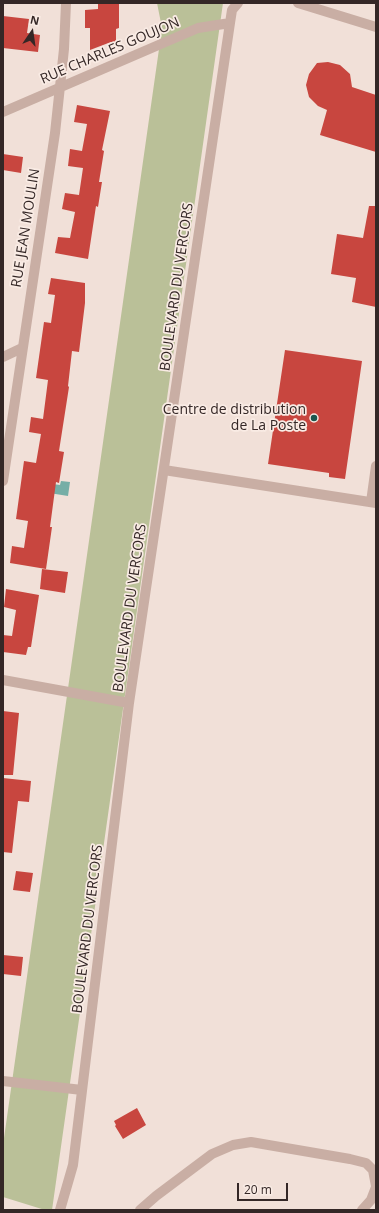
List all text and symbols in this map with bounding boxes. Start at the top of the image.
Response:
north arrow [12,12,52,52]
text: N [29,12,41,28]
street label: RUE CHARLES GOUJON [38,14,182,88]
street label: RUE JEAN MOULIN [8,167,44,289]
street label: BOULEVARD DU VERCORS [157,202,197,372]
place label: Centre de distribution de La Poste [163,402,306,434]
marker: Centre de distribution de La Poste [309,413,319,423]
street label: BOULEVARD DU VERCORS [110,523,150,693]
street label: BOULEVARD DU VERCORS [69,844,107,1014]
scale bar [239,1175,290,1201]
text: 20 m [244,1181,272,1198]

